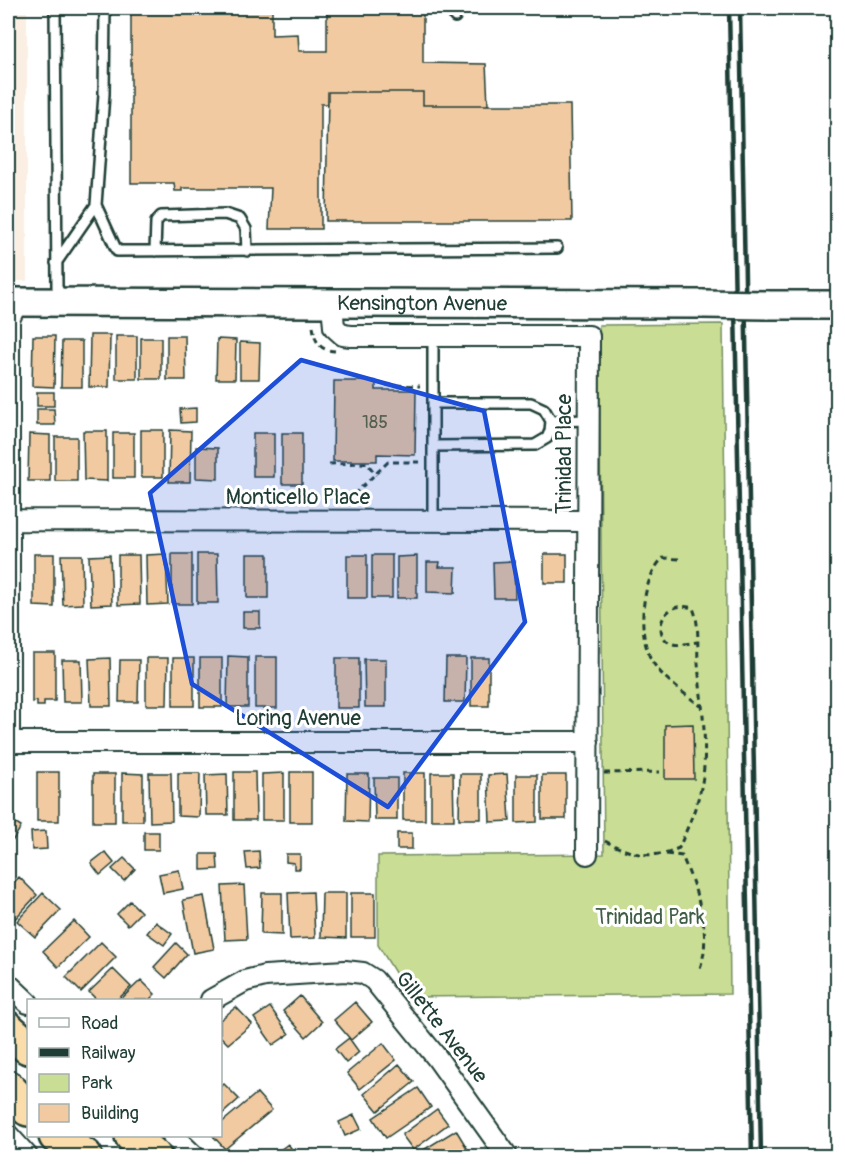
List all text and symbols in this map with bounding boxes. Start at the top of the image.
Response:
street label: Kensington Avenue [337,290,508,317]
street label: Trinidad Place [551,393,578,514]
house number: 185 [362,411,388,434]
street label: Monticello Place [226,484,371,511]
street label: Loring Avenue [235,705,361,732]
park label: Trinidad Park [595,904,705,931]
street label: Gillette Avenue [390,966,494,1089]
legend [27,999,222,1137]
text: Road [81,1012,118,1035]
text: Railway [81,1042,136,1065]
text: Park [81,1072,113,1095]
text: Building [81,1102,139,1125]

